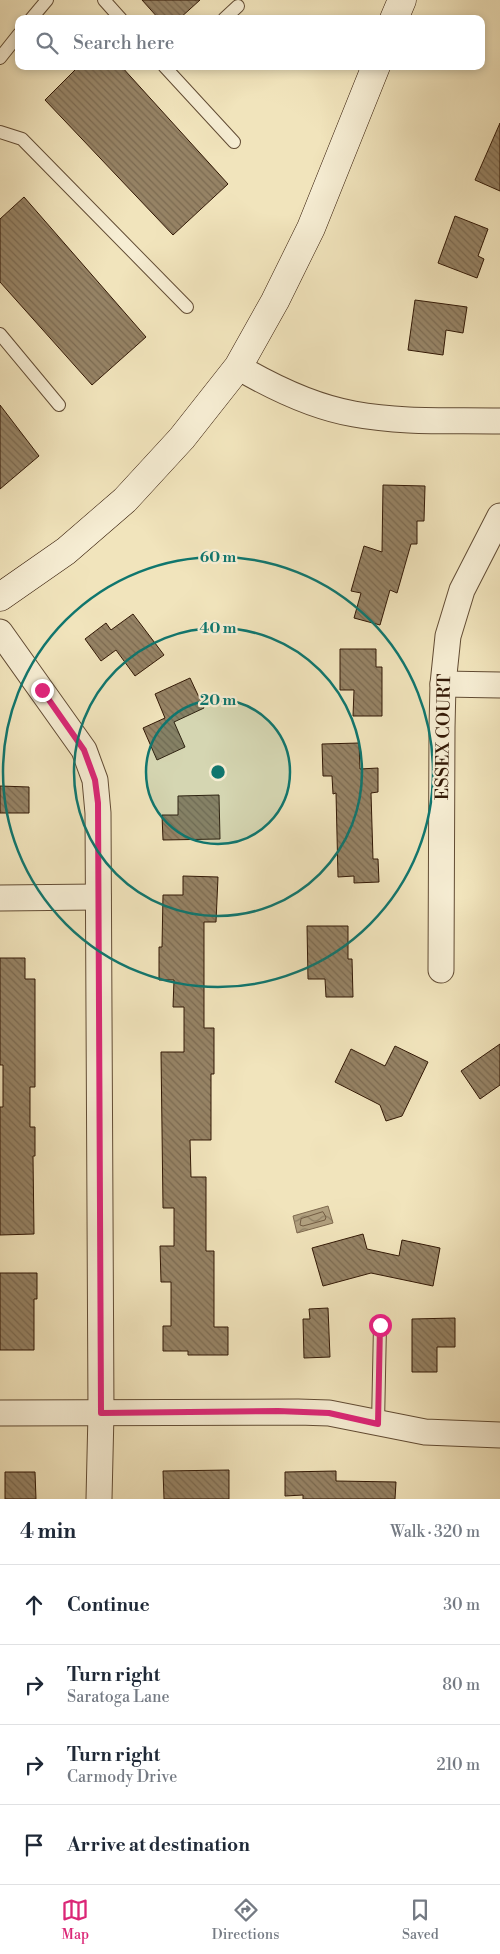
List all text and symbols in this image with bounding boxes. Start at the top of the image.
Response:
search box [15,15,485,70]
icon: search [33,29,61,57]
text: Search here [73,31,174,55]
text: 60 m [200,548,237,567]
text: 40 m [199,619,237,638]
street label: ESSEX COURT [431,673,456,800]
route end [31,679,54,702]
text: 20 m [200,691,237,710]
centre of rings [209,763,227,781]
route start [369,1314,392,1337]
text: 4 min [20,1519,76,1545]
text: Walk · 320 m [390,1522,480,1542]
icon: ahead [20,1591,48,1619]
text: Continue [67,1593,150,1617]
text: 30 m [443,1595,480,1615]
text: Turn right [67,1663,160,1687]
icon: right [20,1671,48,1699]
text: 80 m [442,1675,480,1695]
text: Saratoga Lane [67,1687,170,1707]
text: Turn right [67,1743,160,1767]
icon: right [20,1751,48,1779]
text: 210 m [436,1755,480,1775]
text: Carmody Drive [67,1767,177,1787]
icon: arrive [20,1831,48,1859]
text: Arrive at destination [67,1833,250,1857]
tab: Map [61,1896,89,1944]
tab: Directions [212,1896,279,1944]
tab: Saved [402,1896,439,1944]

